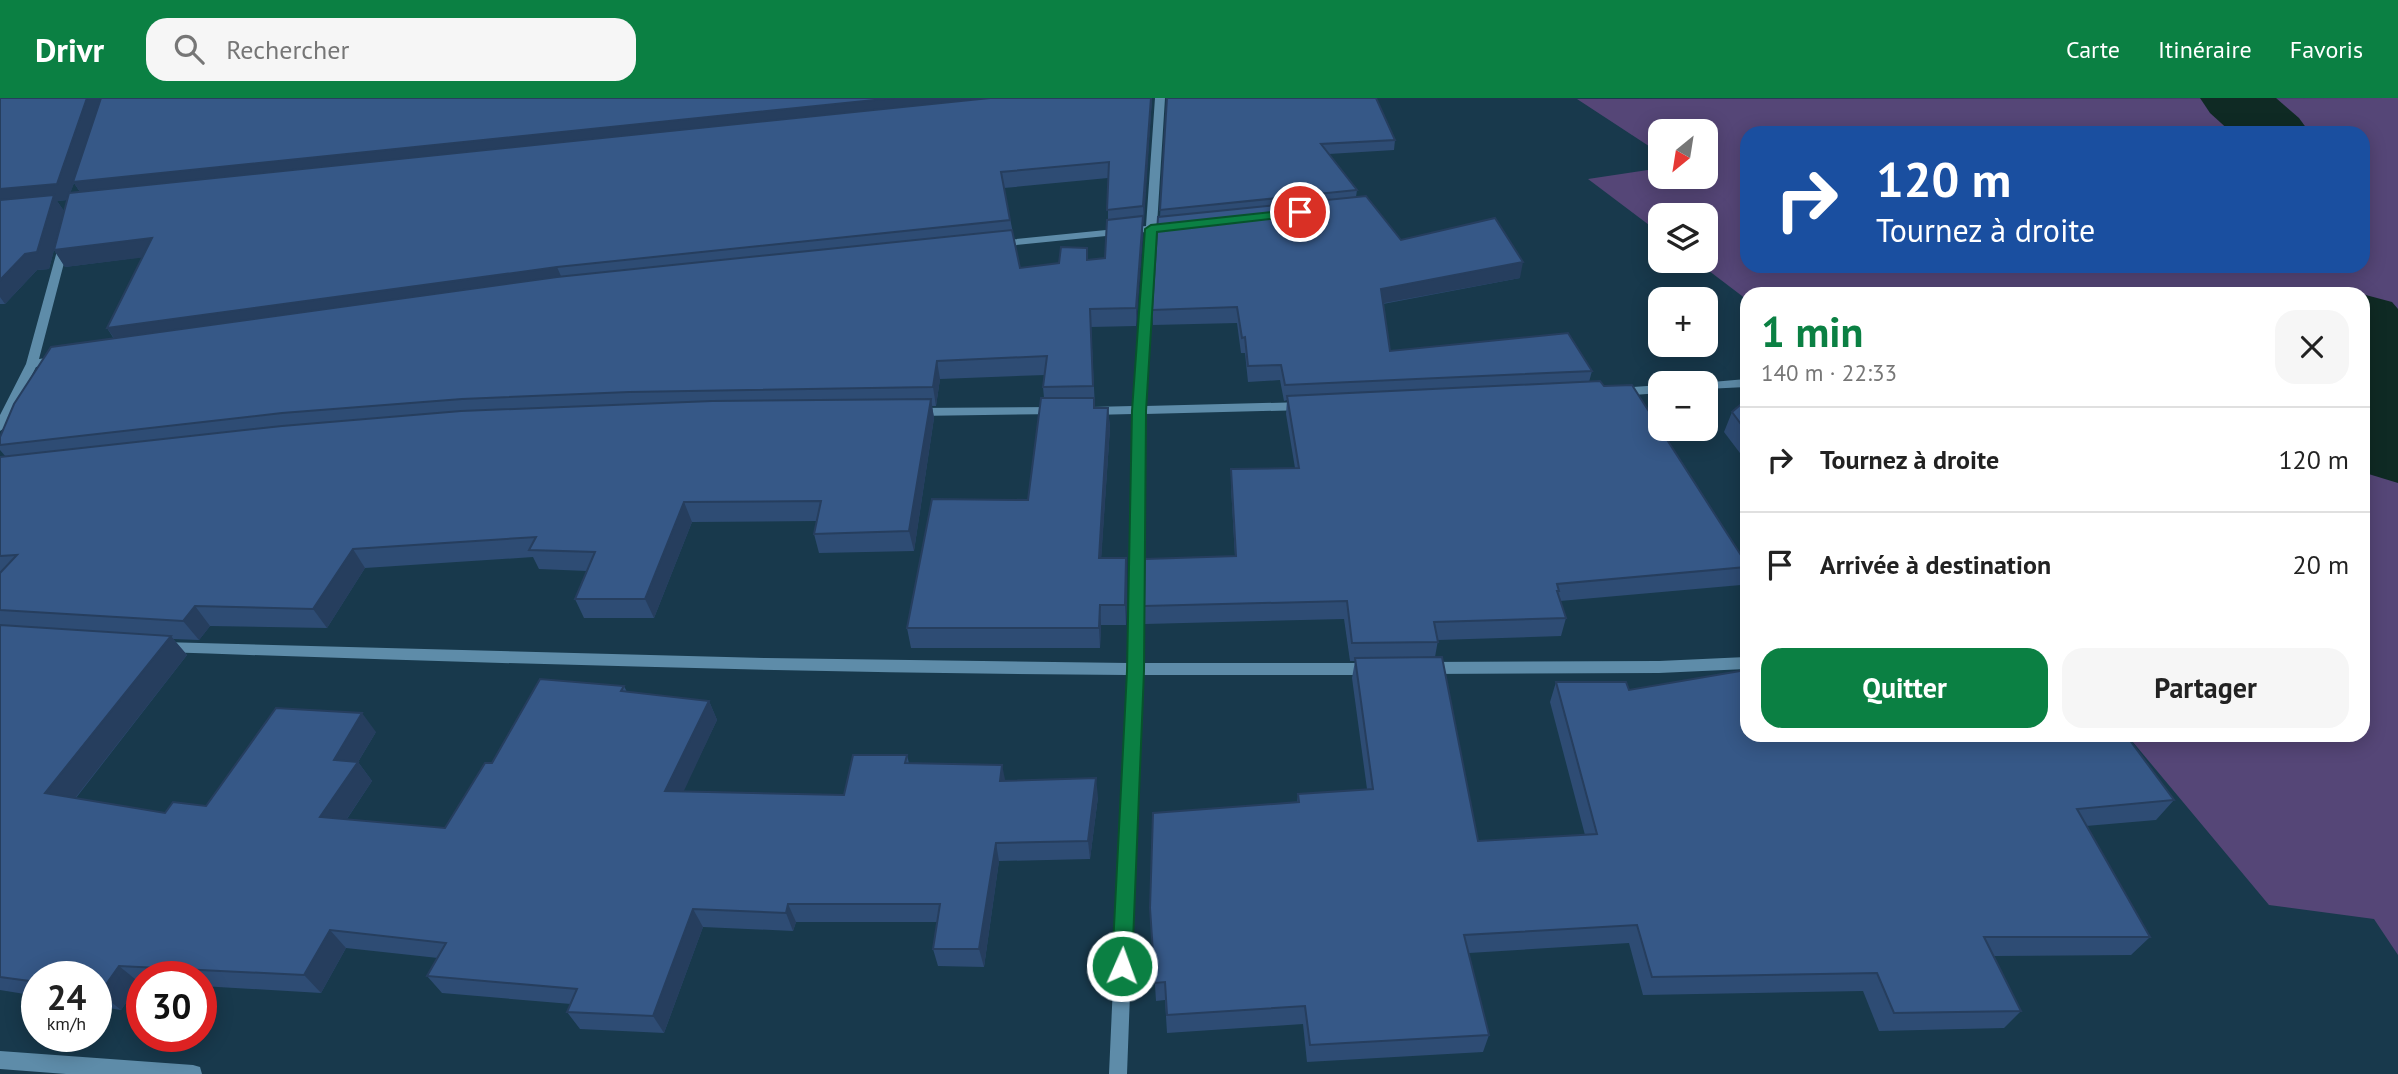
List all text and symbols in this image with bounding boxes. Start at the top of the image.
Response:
search box [146,18,636,81]
text: Drivr [35,28,104,71]
icon: search [170,30,208,68]
text: Rechercher [226,33,349,66]
text: Carte [2066,34,2120,65]
text: Itinéraire [2158,34,2252,65]
text: Favoris [2290,34,2363,65]
north arrow [1648,119,1718,189]
map controls [1648,119,1718,441]
text: 120 m [1876,147,2011,211]
icon: right [1761,154,1852,245]
pin [1270,182,1330,242]
icon: arrive [1281,193,1319,231]
button: layers [1648,203,1718,273]
text: Tournez à droite [1876,209,2095,251]
button: + [1648,287,1718,357]
text: 1 min [1761,304,1863,359]
button: close [2275,310,2349,384]
text: 140 m · 22:33 [1761,358,1897,387]
button: − [1648,371,1718,441]
icon: right [1761,441,1799,479]
text: Tournez à droite [1820,443,1999,476]
text: 120 m [2278,443,2349,476]
icon: arrive [1761,546,1799,584]
text: Arrivée à destination [1820,548,2051,581]
text: 20 m [2293,548,2349,581]
button: Quitter [1761,648,2048,728]
button: Partager [2062,648,2349,728]
position arrow [1085,929,1159,1003]
speed limit sign: 30 [126,961,217,1052]
text: 24 [47,974,86,1020]
text: km/h [47,1012,86,1035]

